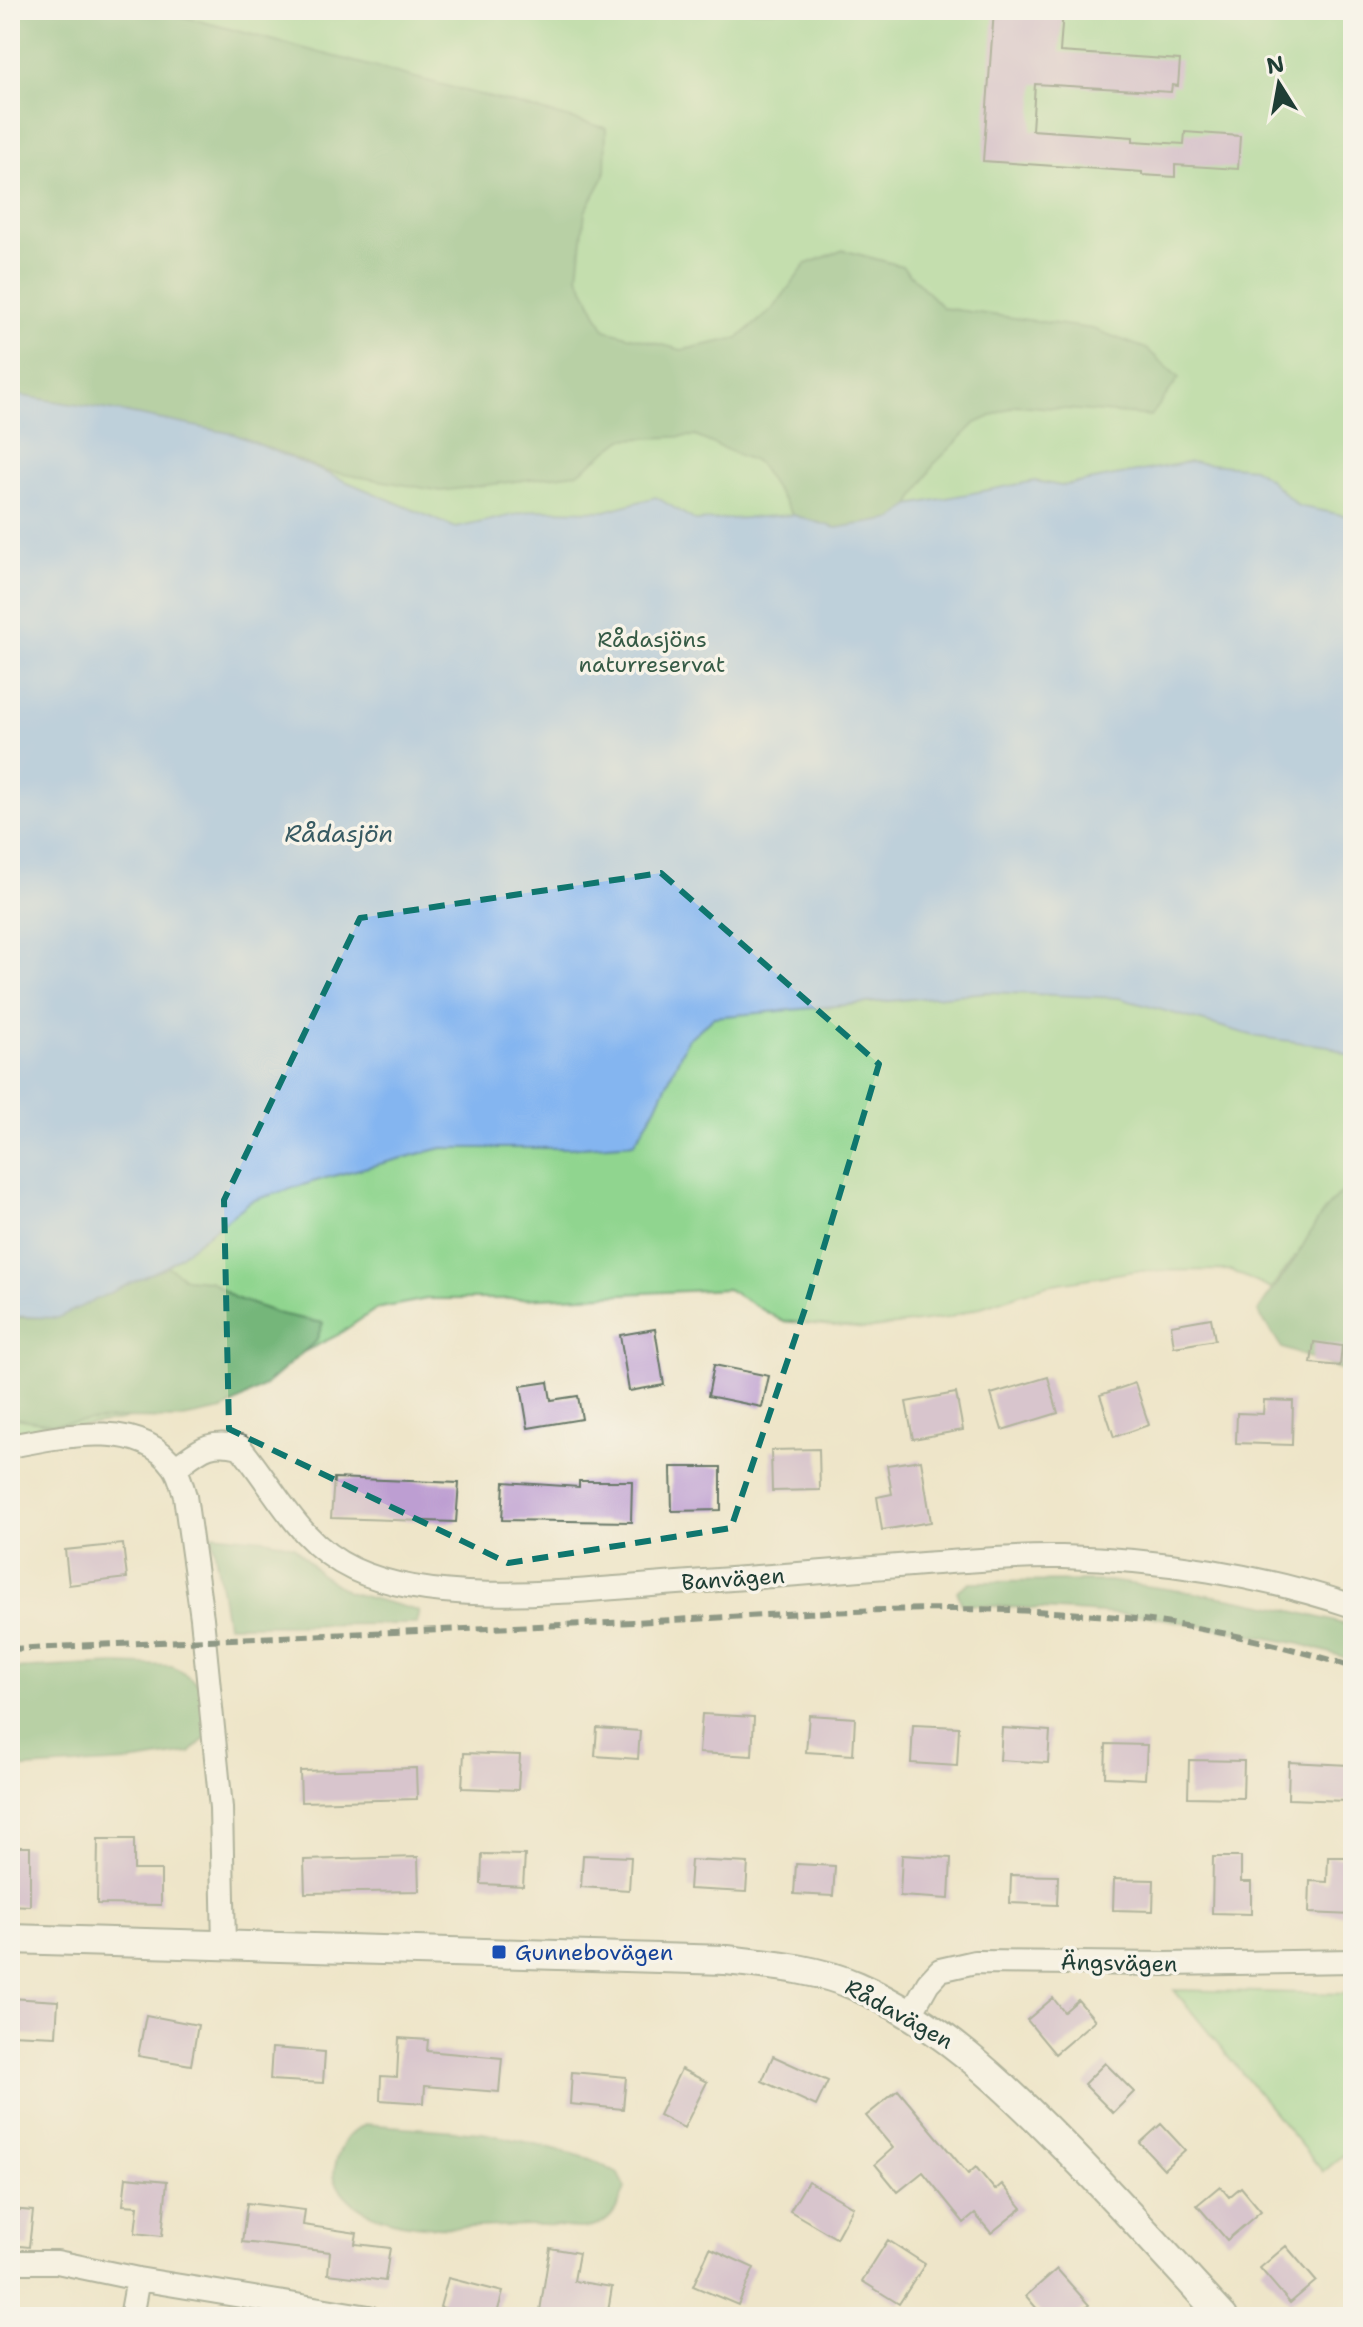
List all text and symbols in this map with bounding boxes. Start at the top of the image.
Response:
north arrow [1239,44,1319,124]
text: N [1264,49,1287,81]
park label: Rådasjöns naturreservat [579,625,725,679]
water label: Rådasjön [285,818,393,850]
street label: Banvägen [680,1561,786,1597]
place label: Gunnebovägen [515,1938,673,1967]
marker: Gunnebovägen [490,1943,508,1961]
street label: Ängsvägen [1060,1947,1178,1979]
street label: Rådavägen [840,1972,958,2056]

